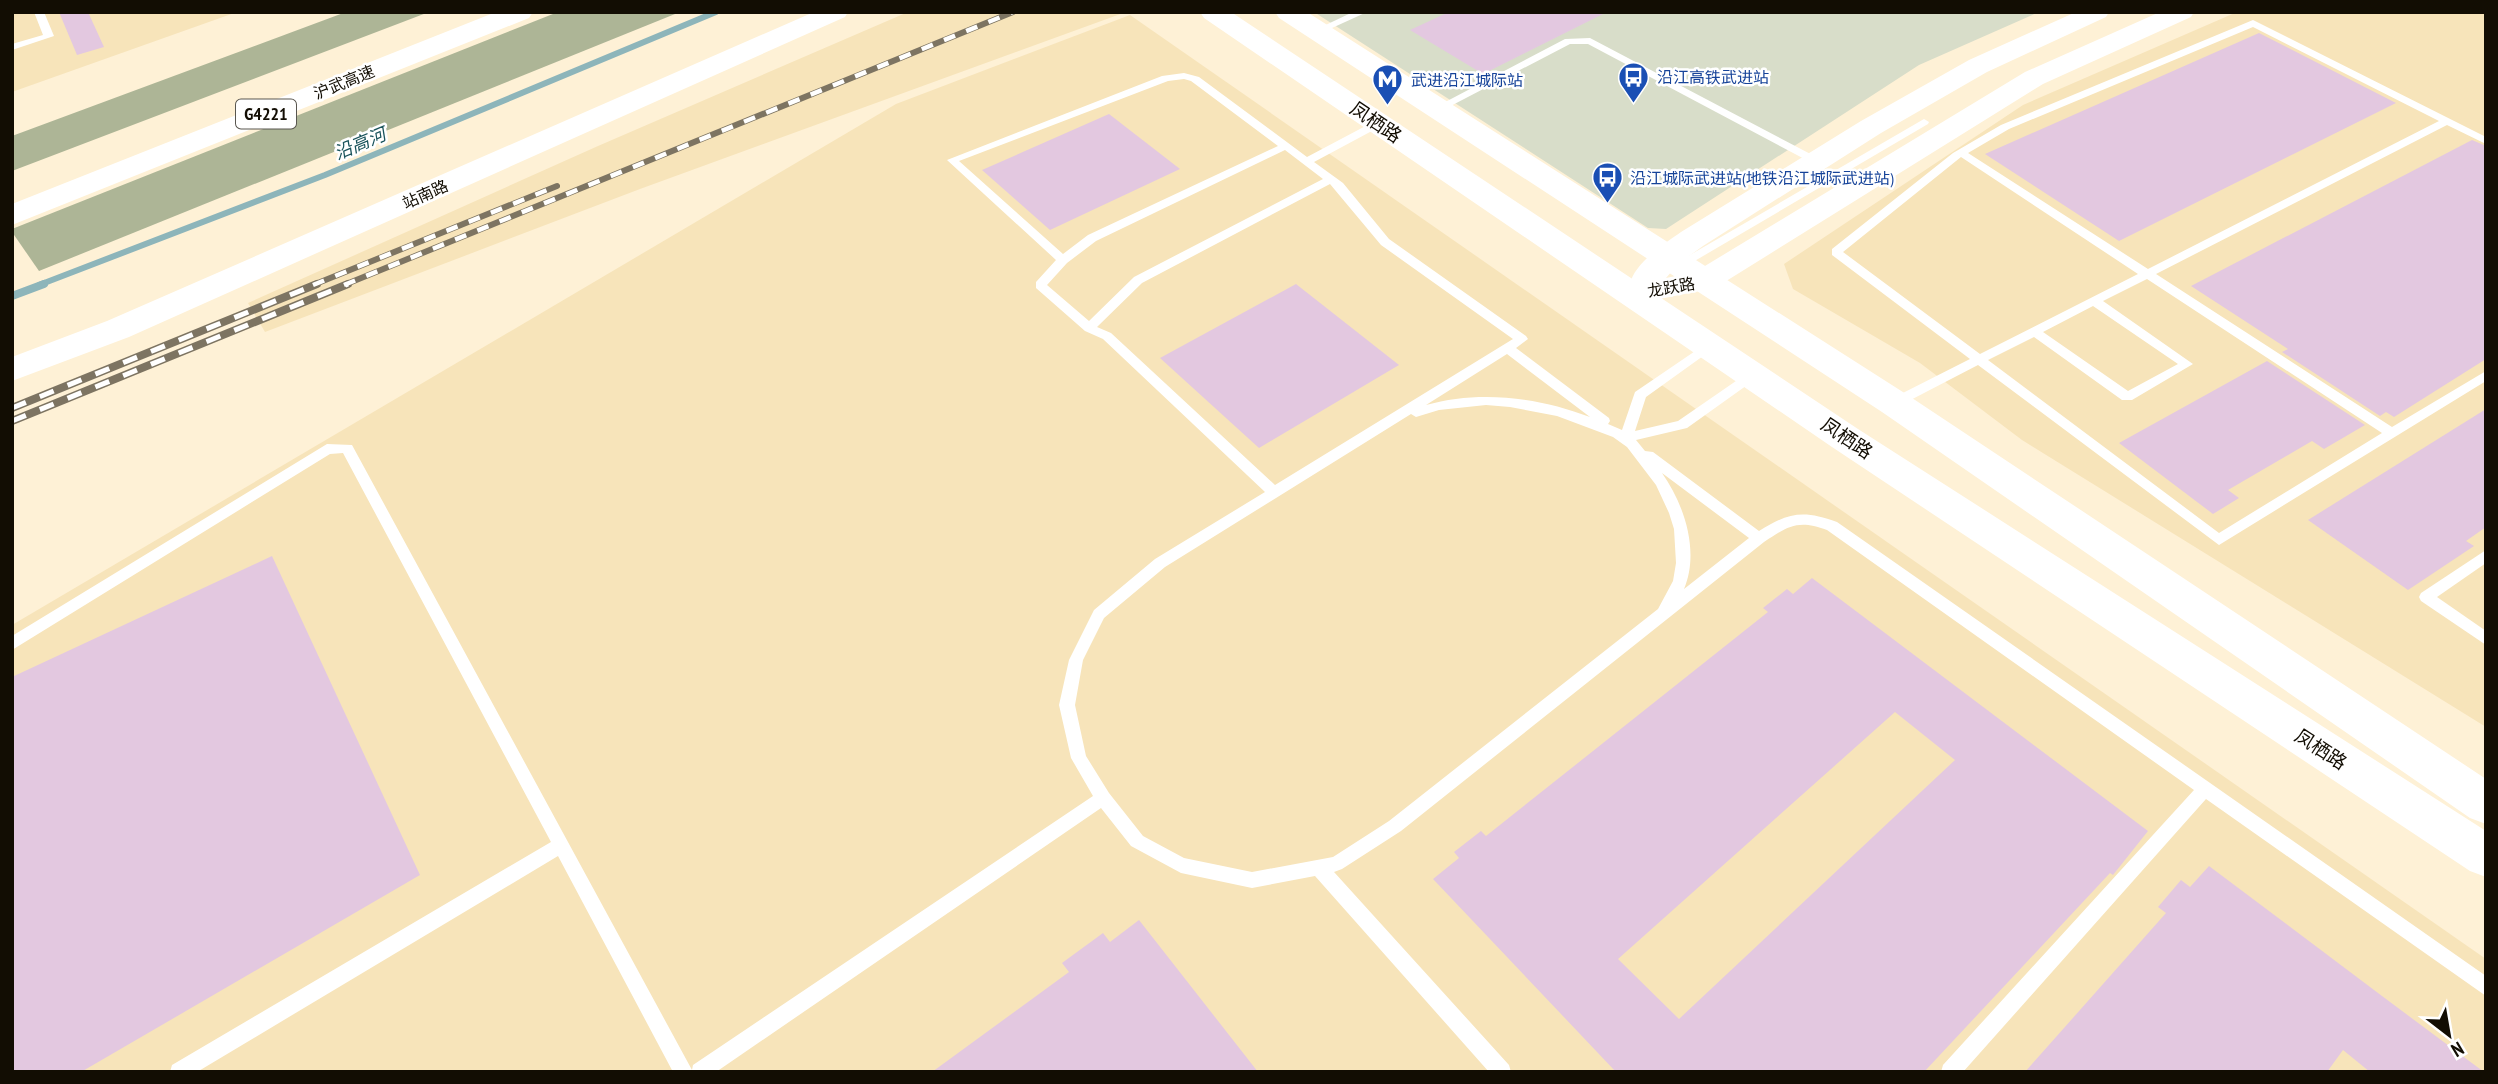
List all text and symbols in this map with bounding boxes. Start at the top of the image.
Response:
bus stop icon: 沿江高铁武进站 [1617,60,1651,104]
street label: 沪武高速 [311,61,377,103]
metro station icon: 武进沿江城际站 [1371,63,1405,107]
place label: 沿江高铁武进站 [1657,67,1769,87]
place label: 武进沿江城际站 [1411,70,1523,90]
street label: 凤栖路 [1346,96,1406,148]
road number: G4221 [236,100,296,128]
water label: 沿高河 [330,121,392,165]
bus stop icon: 沿江城际武进站(地铁沿江城际武进站) [1590,161,1624,205]
place label: 沿江城际武进站(地铁沿江城际武进站) [1630,168,1894,188]
street label: 站南路 [399,175,451,213]
street label: 龙跃路 [1646,273,1696,301]
street label: 凤栖路 [1817,412,1877,464]
street label: 凤栖路 [2291,723,2351,775]
north arrow [2414,1000,2484,1070]
text: N [2447,1037,2468,1063]

